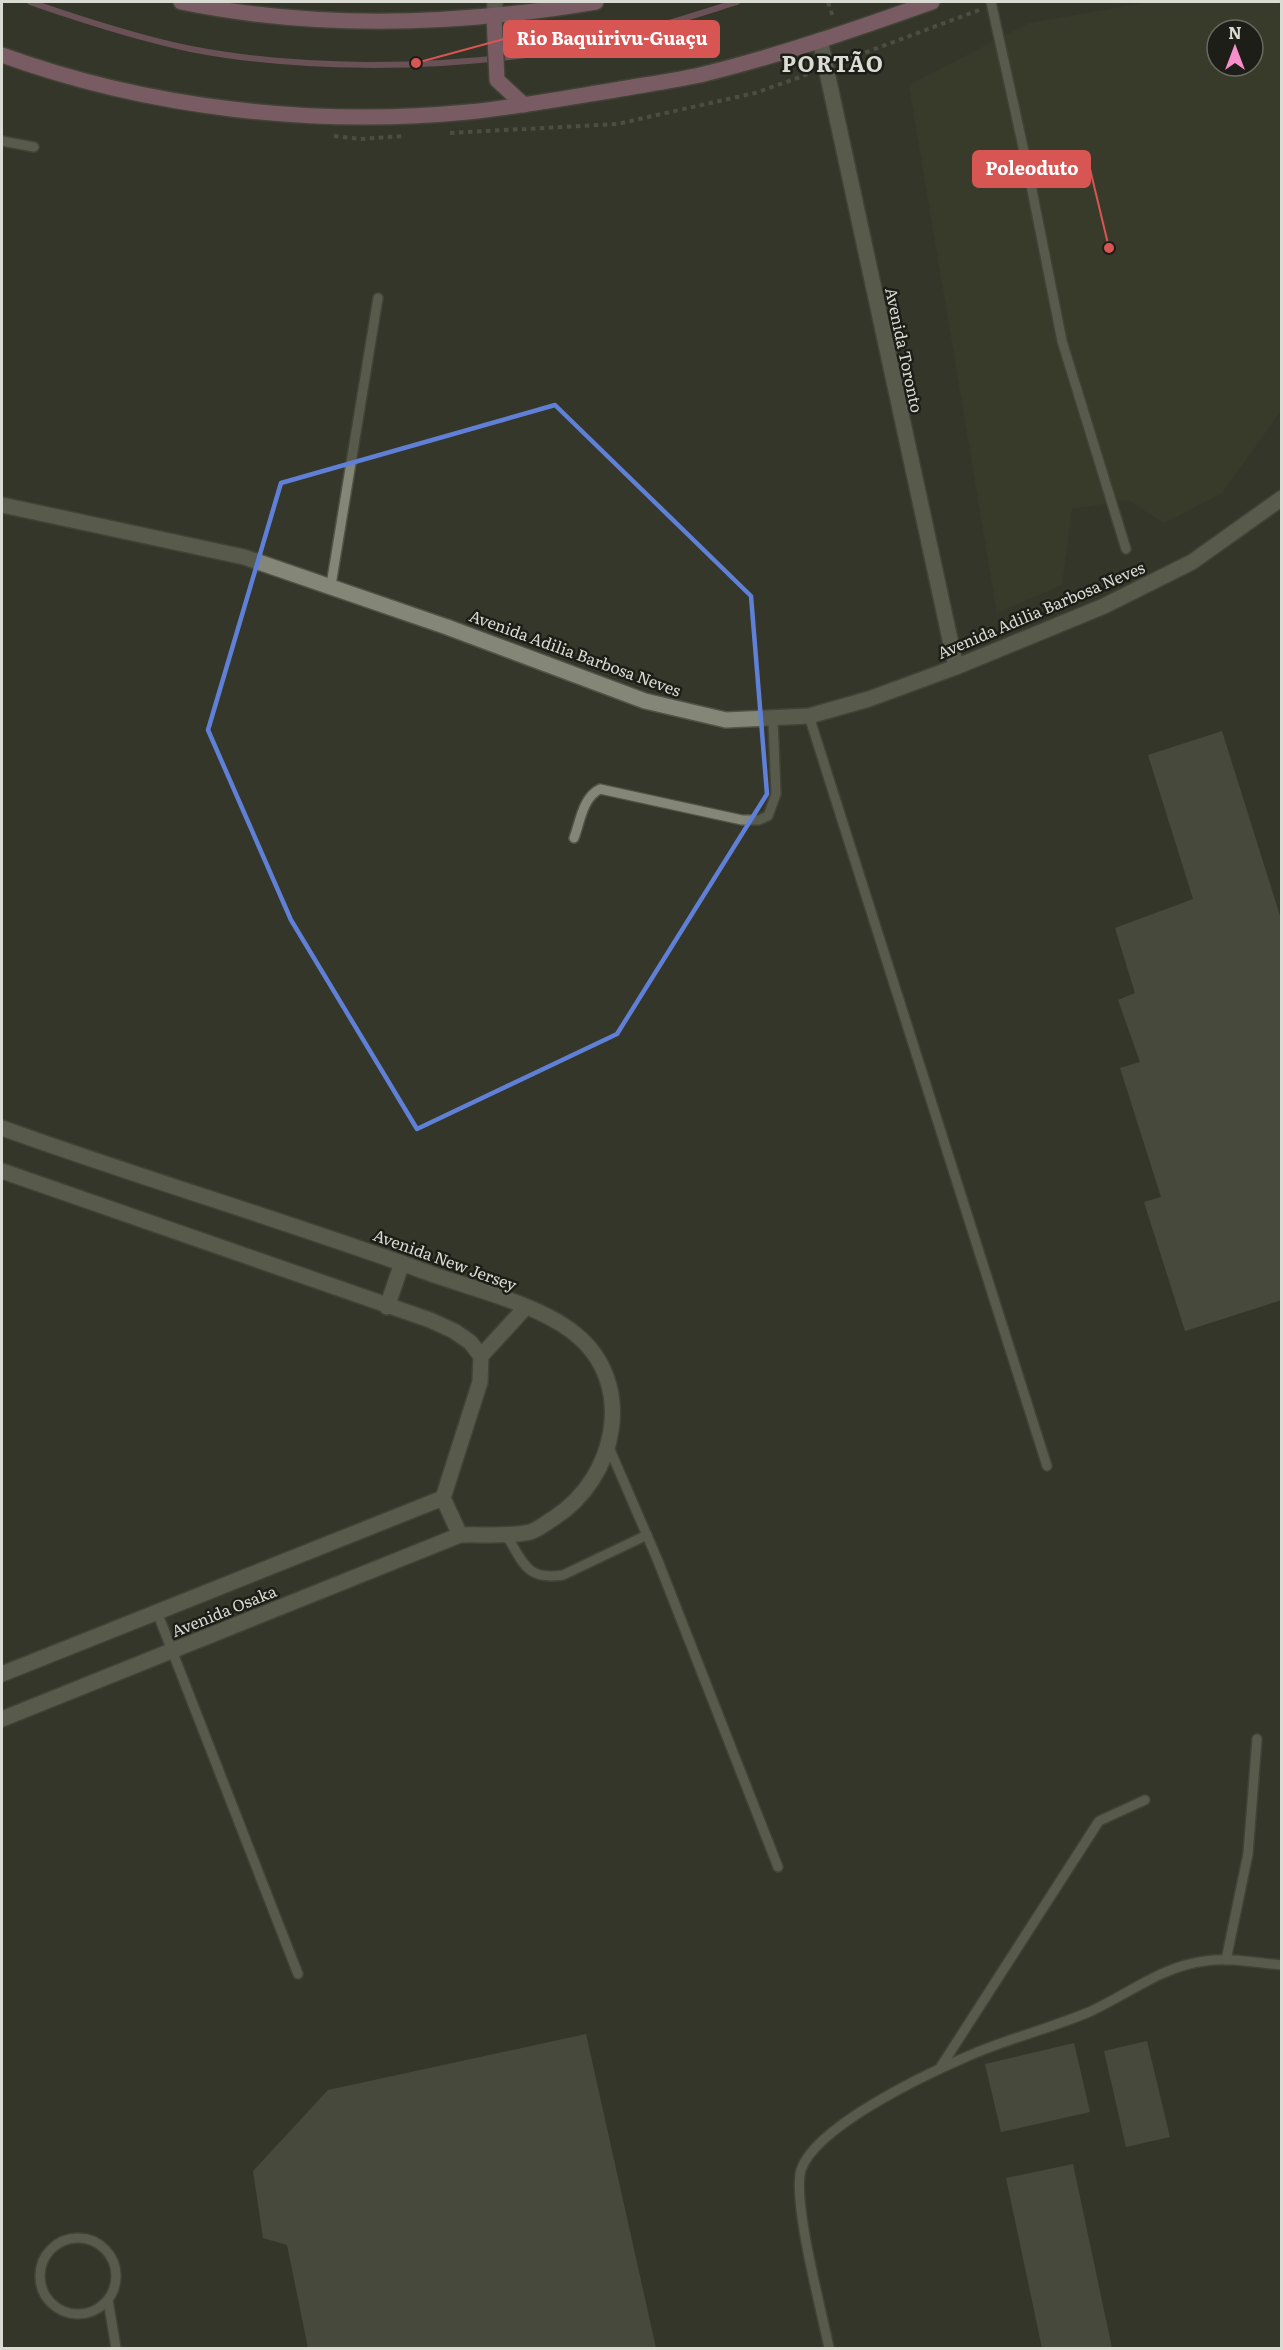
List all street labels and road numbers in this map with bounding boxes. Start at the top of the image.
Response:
street label: Avenida Toronto [880,285,930,415]
street label: Avenida Adilia Barbosa Neves [933,554,1148,664]
street label: Avenida Adilia Barbosa Neves [466,603,684,702]
street label: Avenida New Jersey [370,1222,521,1296]
street label: Avenida Osaka [167,1578,280,1642]

